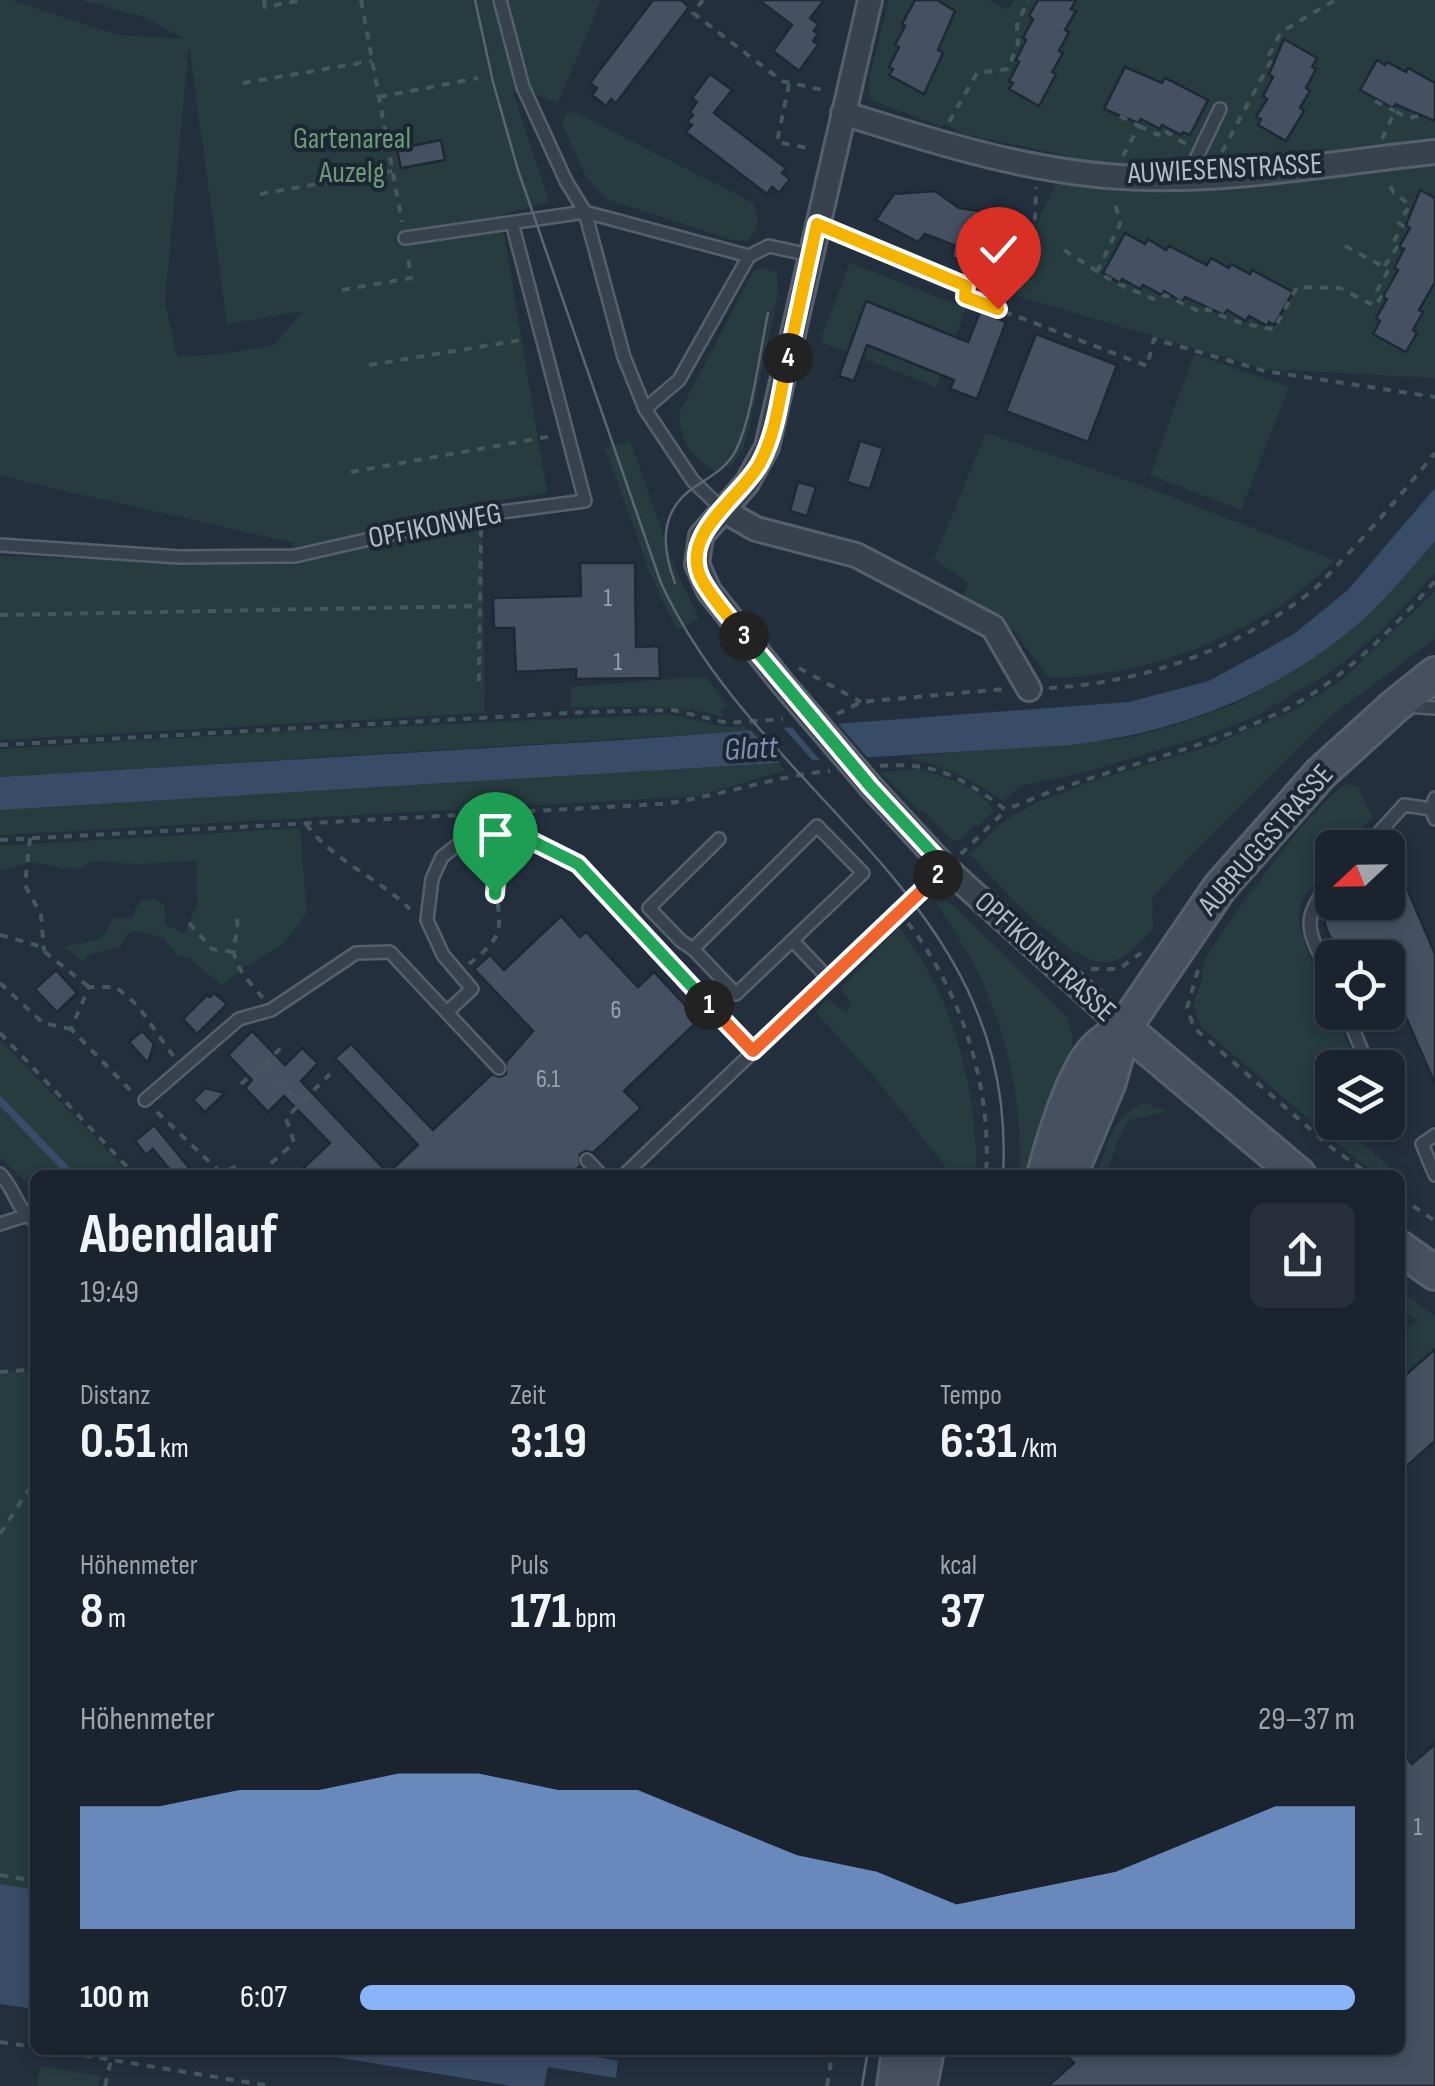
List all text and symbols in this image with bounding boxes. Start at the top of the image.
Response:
park label: Gartenareal Auzelg [293,121,411,191]
street label: AUWIESENSTRASSE [1126,146,1323,192]
pin [956,207,1041,310]
icon: check [971,222,1026,277]
pin: 4 [763,333,813,383]
text: 4 [781,341,795,374]
street label: OPFIKONWEG [365,495,505,557]
house number: 1 [604,583,613,614]
pin: 3 [719,611,769,661]
text: 3 [738,619,750,652]
house number: 1 [614,647,623,678]
water label: Glatt [723,728,780,770]
street label: AUBRUGGSTRASSE [1190,757,1341,924]
pin [453,792,538,895]
icon: arrive [468,807,523,862]
north arrow [1315,830,1405,920]
map controls [1315,830,1405,1140]
pin: 2 [913,850,963,900]
text: 2 [932,858,944,891]
street label: OPFIKONSTRASSE [967,884,1123,1030]
button: locate [1315,940,1405,1030]
pin: 1 [684,980,734,1030]
text: 1 [704,988,714,1021]
house number: 6 [611,995,621,1026]
button: layers [1315,1050,1405,1140]
house number: 6.1 [536,1064,560,1095]
text: Abendlauf [80,1202,277,1269]
button: share [1250,1203,1355,1308]
text: 19:49 [80,1273,139,1312]
text: Distanz [80,1379,150,1412]
text: Zeit [510,1379,546,1412]
text: Tempo [940,1379,1002,1412]
text: 0.51 [80,1412,156,1472]
text: 3:19 [510,1412,587,1472]
text: 6:31 [940,1412,1017,1472]
text: km [156,1432,189,1465]
text: /km [1017,1432,1058,1465]
text: Höhenmeter [80,1549,198,1582]
text: Puls [510,1549,549,1582]
text: kcal [940,1549,977,1582]
text: 8 [80,1582,104,1642]
text: 171 [510,1582,571,1642]
text: 37 [940,1582,984,1642]
text: m [104,1602,126,1635]
text: bpm [571,1602,616,1635]
text: Höhenmeter [80,1700,215,1739]
text: 29–37 m [1258,1700,1355,1739]
house number: 1 [1414,1812,1423,1843]
text: 100 m [80,1978,149,2017]
text: 6:07 [240,1978,287,2017]

